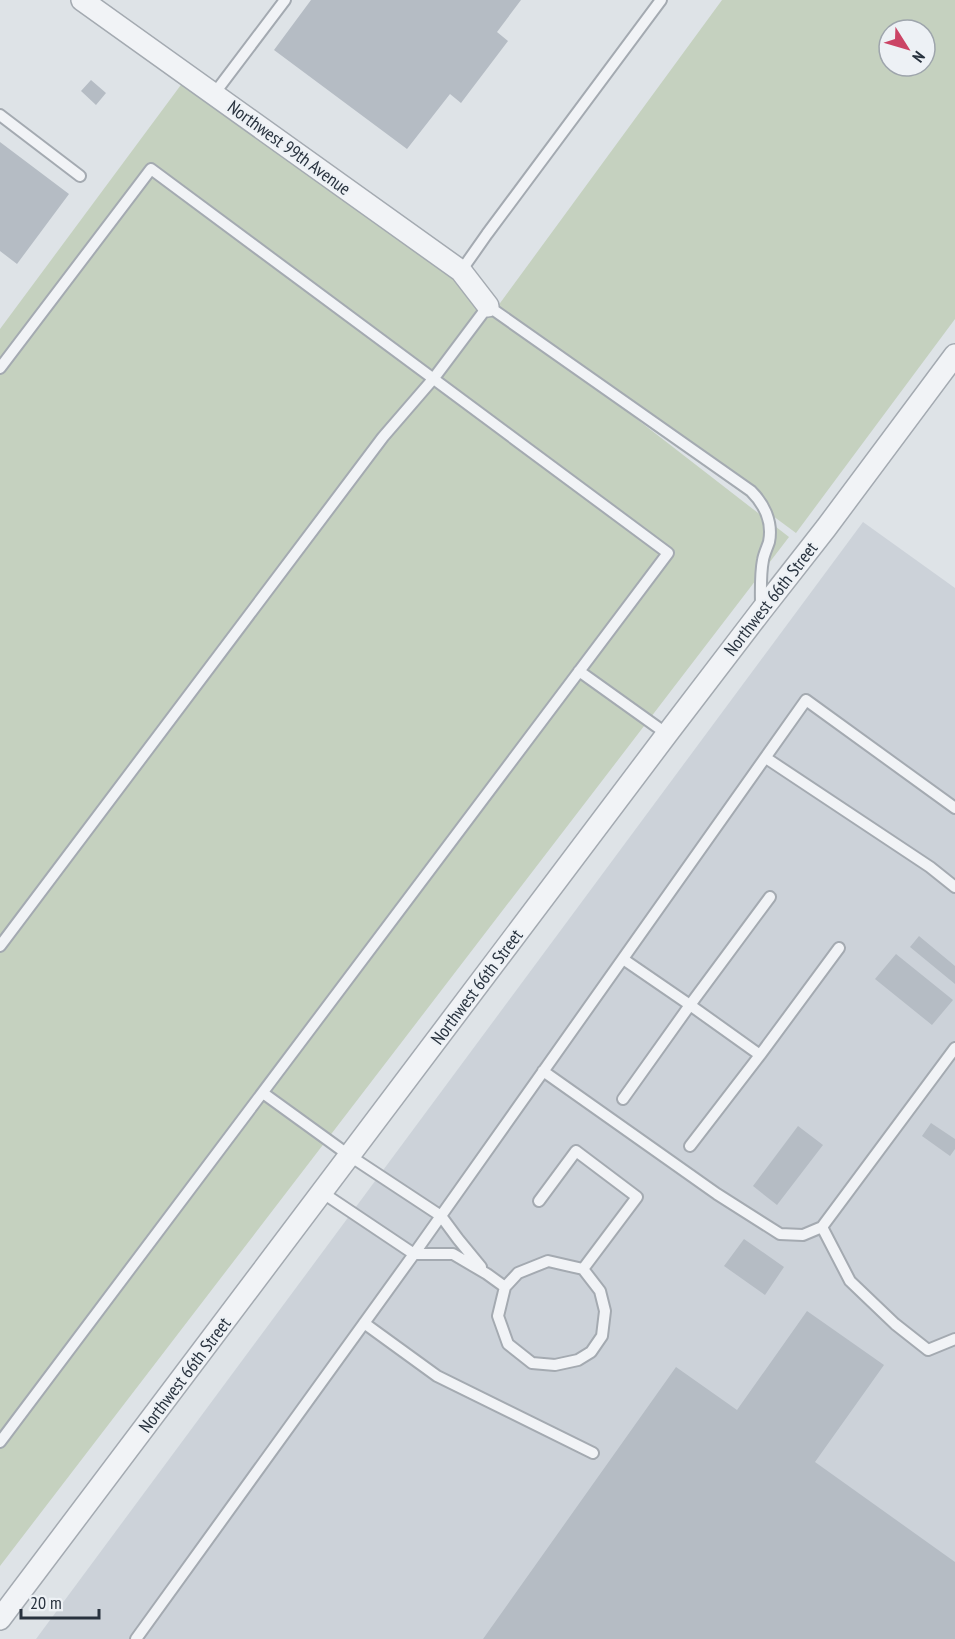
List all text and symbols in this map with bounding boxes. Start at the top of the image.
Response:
north arrow [877,18,937,78]
text: N [908,48,930,66]
street label: Northwest 99th Avenue [223,95,355,200]
street label: Northwest 66th Street [719,537,822,660]
street label: Northwest 66th Street [426,924,528,1049]
street label: Northwest 66th Street [134,1312,236,1437]
scale bar [21,1582,99,1620]
text: 20 m [30,1591,62,1614]

